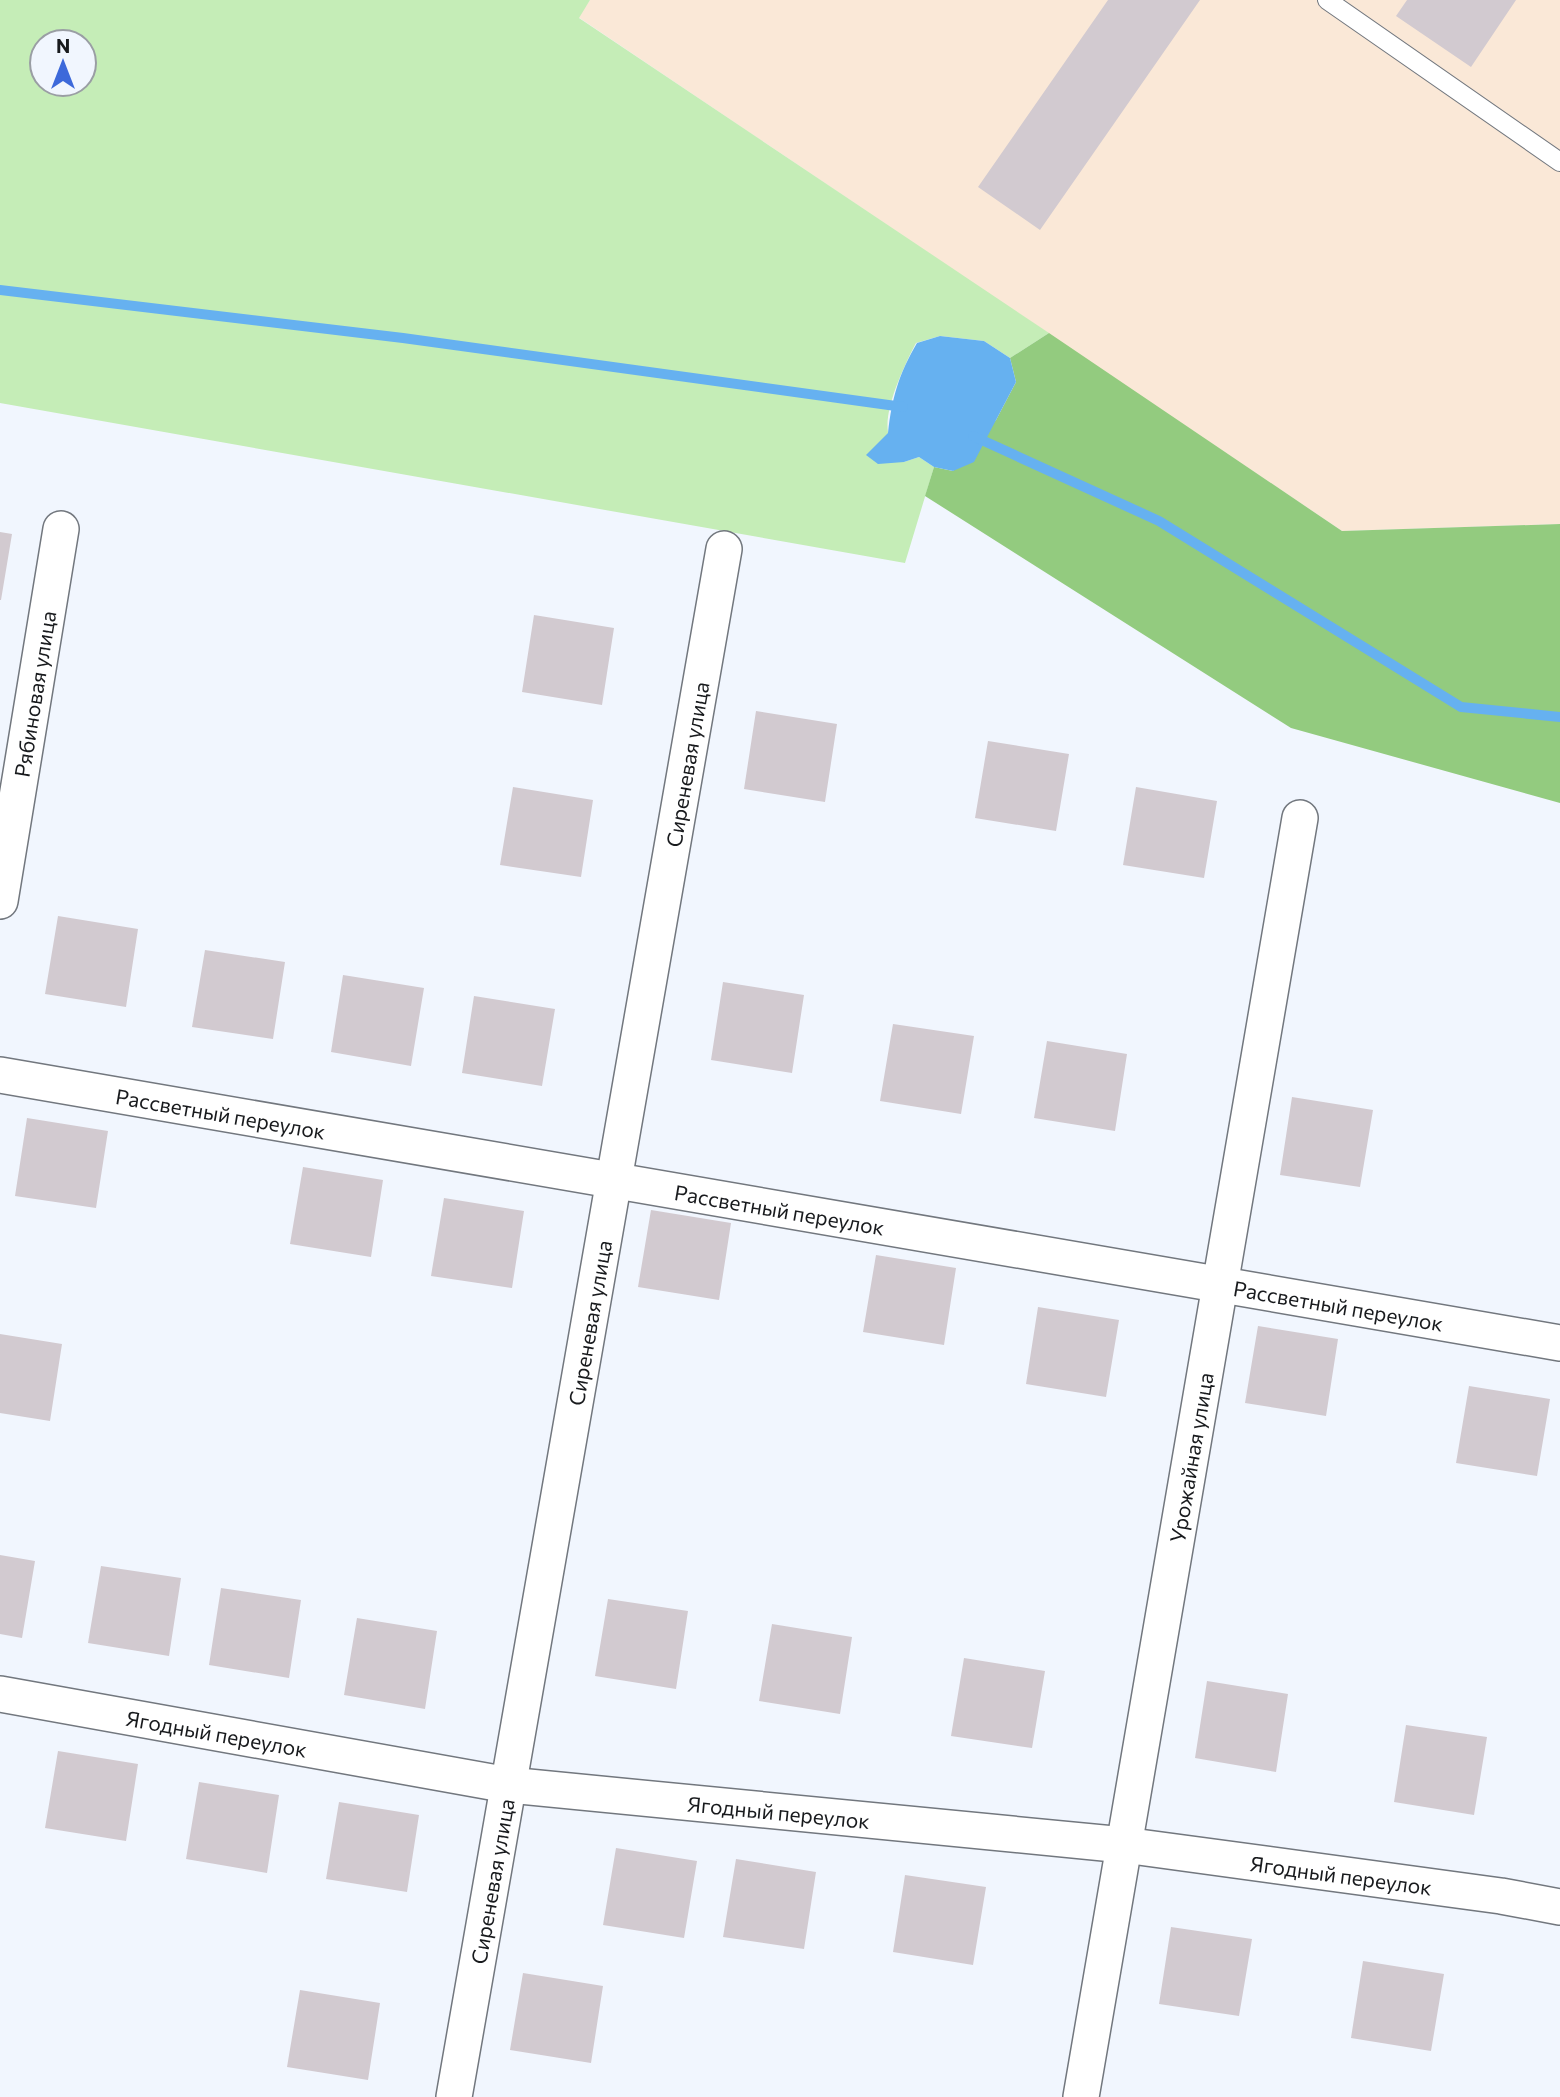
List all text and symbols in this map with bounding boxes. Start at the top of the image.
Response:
north arrow [28,28,98,98]
text: N [56,34,70,57]
street label: Рябиновая улица [8,609,60,779]
street label: Сиреневая улица [660,680,713,849]
street label: Рассветный переулок [114,1083,328,1143]
street label: Рассветный переулок [673,1179,886,1239]
street label: Сиреневая улица [562,1238,616,1407]
street label: Рассветный переулок [1232,1275,1445,1335]
street label: Урожайная улица [1164,1370,1217,1544]
street label: Ягодный переулок [124,1704,309,1761]
street label: Ягодный переулок [686,1790,871,1833]
street label: Сиреневая улица [465,1797,518,1966]
street label: Ягодный переулок [1248,1850,1434,1899]

